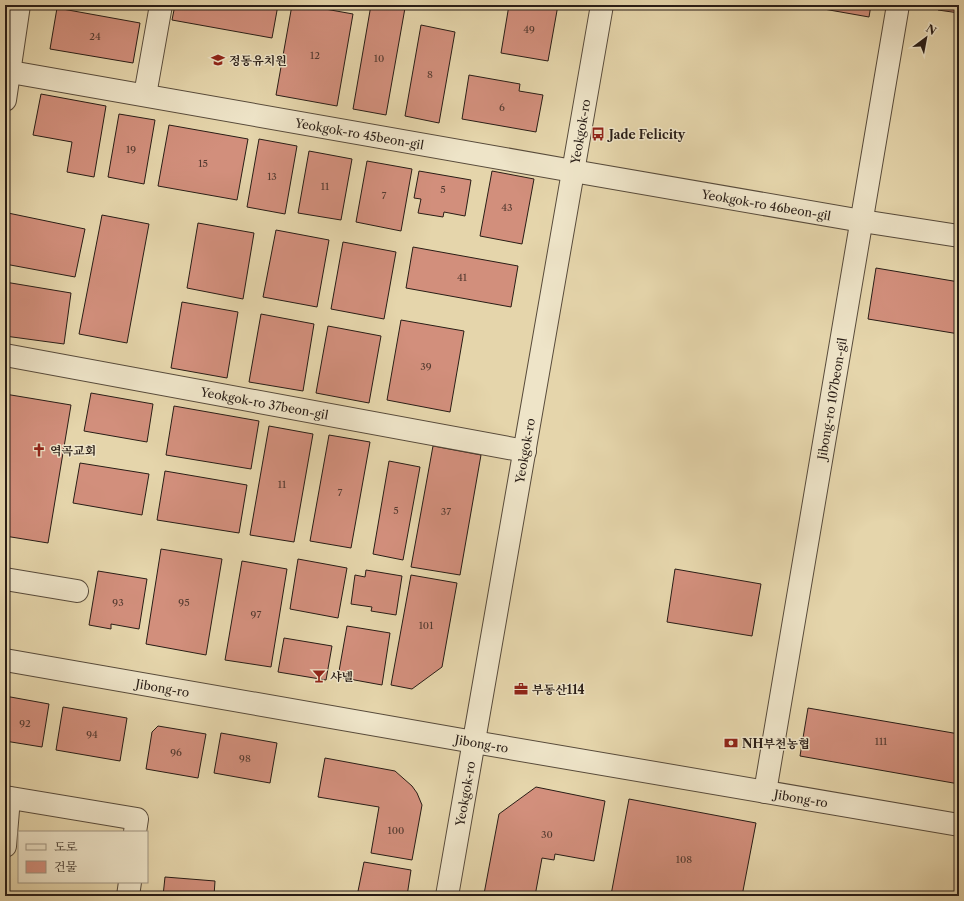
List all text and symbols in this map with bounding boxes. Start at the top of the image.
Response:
north arrow [906,18,946,58]
text: N [924,21,939,38]
house number: 49 [523,23,535,36]
house number: 24 [89,30,101,43]
house number: 12 [310,49,320,62]
school or university icon: 정동유치원 [210,52,226,68]
house number: 10 [374,52,384,65]
place label: 정동유치원 [229,53,287,68]
house number: 8 [427,68,433,81]
street label: Yeokgok-ro [567,98,593,166]
house number: 6 [499,101,505,114]
street label: Yeokgok-ro 45beon-gil [293,115,426,152]
bus stop icon: Jade Felicity [590,126,606,142]
place label: Jade Felicity [607,127,686,142]
house number: 19 [126,143,136,156]
house number: 15 [198,157,208,170]
house number: 13 [267,170,277,183]
house number: 11 [321,180,330,193]
house number: 5 [440,183,446,196]
street label: Yeokgok-ro 46beon-gil [700,186,833,223]
house number: 7 [382,189,387,202]
house number: 43 [501,201,513,214]
house number: 41 [457,271,468,284]
street label: Jibong-ro 107beon-gil [813,336,849,463]
house number: 39 [420,360,432,373]
street label: Yeokgok-ro 37beon-gil [199,384,330,422]
street label: Yeokgok-ro [511,417,538,485]
church icon: 역곡교회 [31,442,47,458]
place label: 역곡교회 [50,443,96,458]
house number: 11 [278,478,287,491]
house number: 7 [338,486,343,499]
house number: 5 [393,504,399,517]
house number: 37 [441,505,451,518]
house number: 93 [112,596,124,609]
house number: 95 [178,596,190,609]
house number: 97 [251,608,261,621]
house number: 101 [419,619,434,632]
bar icon: 샤넬 [311,668,327,684]
place label: 샤넬 [330,669,353,684]
street label: Jibong-ro [133,675,191,700]
office icon: 부동산114 [513,681,529,697]
place label: 부동산114 [532,682,585,697]
house number: 92 [19,717,31,730]
house number: 94 [86,728,98,741]
street label: Jibong-ro [452,731,510,755]
bank icon: NH부천농협 [723,735,739,751]
house number: 111 [875,735,888,748]
place label: NH부천농협 [742,736,810,751]
house number: 96 [170,746,182,759]
house number: 98 [239,752,251,765]
street label: Yeokgok-ro [452,760,478,828]
street label: Jibong-ro [771,786,829,810]
house number: 100 [388,824,404,837]
house number: 30 [541,828,553,841]
legend [18,831,148,883]
text: 도로 [54,839,78,854]
house number: 108 [676,853,692,866]
text: 건물 [54,859,78,874]

